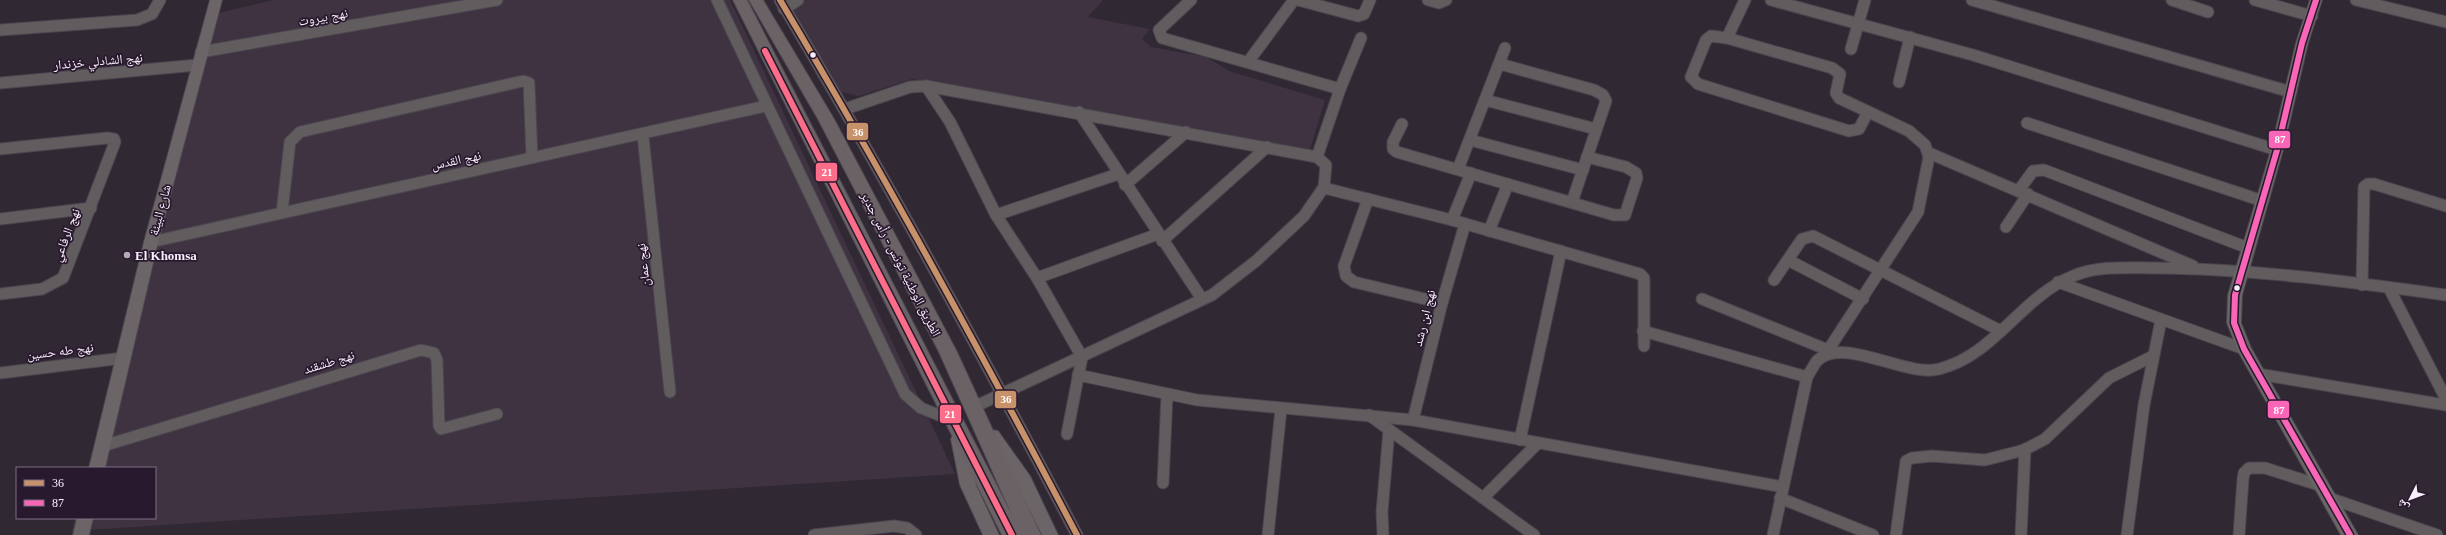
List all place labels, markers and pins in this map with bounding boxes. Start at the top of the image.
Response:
unlabelled marker [808,50,818,60]
place label: El Khomsa [135,248,197,263]
marker: El Khomsa [122,250,132,260]
unlabelled marker [2232,283,2242,293]

